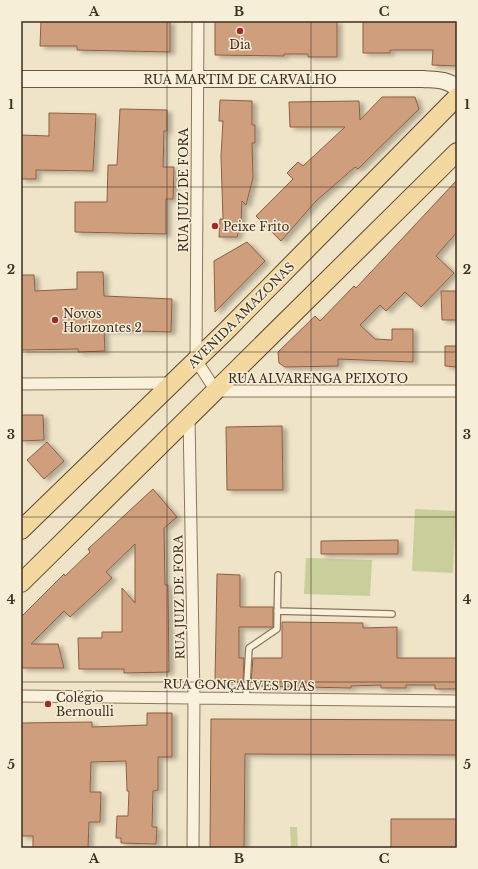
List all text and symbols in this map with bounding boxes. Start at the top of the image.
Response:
text: A [88,3,100,20]
text: B [234,3,244,20]
text: C [379,3,390,20]
marker: Dia [235,26,245,36]
place label: Dia [229,37,251,52]
street label: RUA MARTIM DE CARVALHO [143,72,337,87]
text: 1 [8,96,14,113]
text: 1 [464,96,470,113]
street label: RUA JUIZ DE FORA [176,127,191,252]
place label: Peixe Frito [223,219,290,234]
marker: Peixe Frito [210,221,220,231]
street label: AVENIDA AMAZONAS [184,259,297,372]
text: 2 [7,261,15,278]
text: 2 [463,261,471,278]
place label: Novos Horizontes 2 [63,306,142,335]
marker: Novos Horizontes 2 [50,315,60,325]
street label: RUA ALVARENGA PEIXOTO [228,371,408,386]
text: 3 [7,426,15,443]
text: 3 [463,426,471,443]
street label: RUA JUIZ DE FORA [170,534,188,659]
text: 4 [7,591,16,608]
text: 4 [463,591,472,608]
street label: RUA GONÇALVES DIAS [163,676,315,694]
place label: Colégio Bernoulli [56,690,114,719]
marker: Colégio Bernoulli [43,699,53,709]
text: 5 [7,756,15,773]
text: 5 [463,756,471,773]
text: A [88,850,100,867]
text: B [234,850,244,867]
text: C [379,850,390,867]

